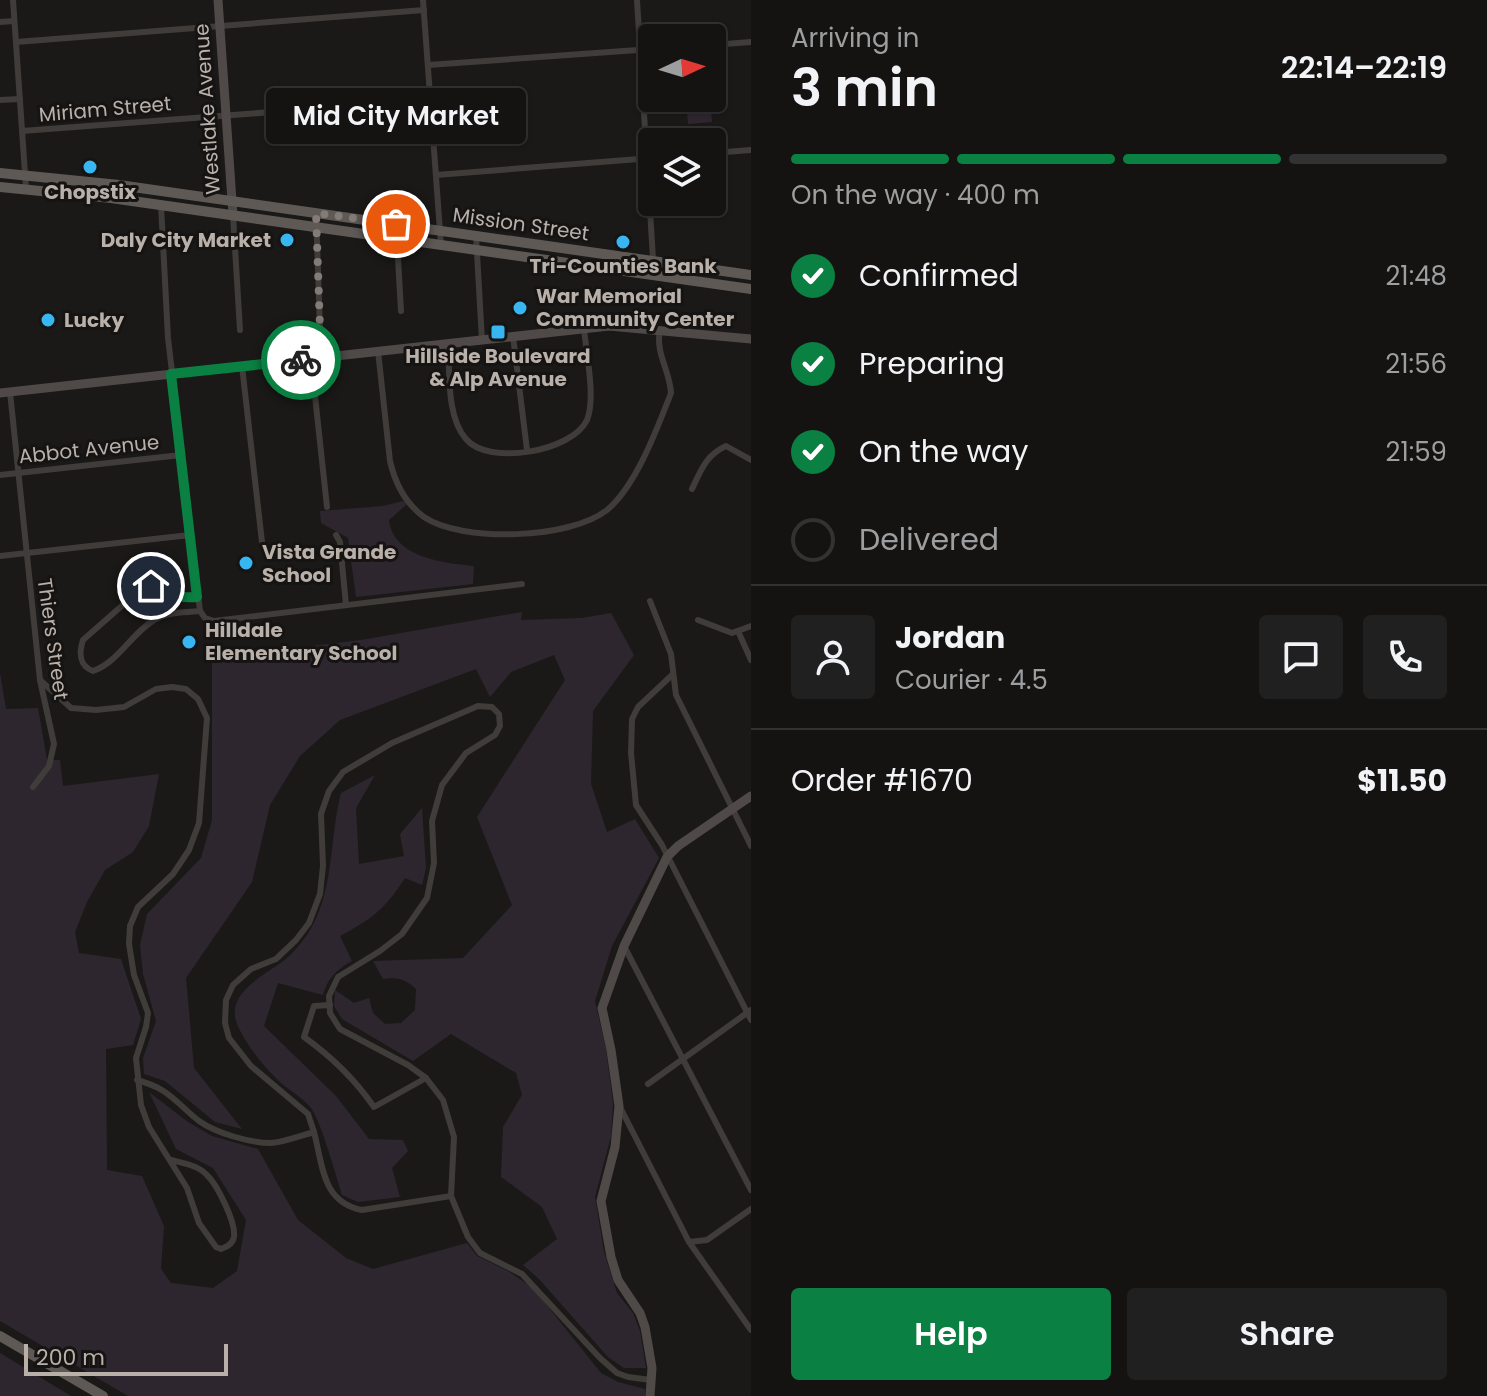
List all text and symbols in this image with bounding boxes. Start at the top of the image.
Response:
text: Arriving in [791,20,920,56]
street label: Westlake Avenue [187,23,227,195]
north arrow [638,24,726,112]
map controls [638,24,726,216]
text: 22:14–22:19 [1281,46,1447,89]
text: 3 min [791,51,938,124]
callout: Mid City Market [266,88,526,144]
street label: Miriam Street [38,89,172,129]
text: Mid City Market [293,98,499,134]
button: layers [638,128,726,216]
marker: Chopstix [81,158,99,176]
text: On the way · 400 m [791,177,1040,213]
place label: Chopstix [44,178,136,206]
pin [362,190,430,258]
street label: Mission Street [451,201,591,247]
icon: bag [374,202,418,246]
place label: Daly City Market [101,226,271,254]
marker: Daly City Market [278,231,296,249]
marker: Tri-Counties Bank [614,233,632,251]
place label: Tri-Counties Bank [529,252,717,280]
icon: check [791,254,835,298]
text: Confirmed [859,254,1019,297]
text: 21:48 [1385,258,1447,294]
place label: War Memorial Community Center [536,282,735,333]
marker: War Memorial Community Center [511,299,529,317]
place label: Lucky [64,306,124,334]
marker: Lucky [39,311,57,329]
courier [261,320,341,400]
marker: Hillside Boulevard & Alp Avenue [489,323,507,341]
icon: bike [279,338,323,382]
place label: Hillside Boulevard & Alp Avenue [405,342,591,393]
icon: check [791,342,835,386]
text: Preparing [859,342,1005,385]
text: 21:56 [1385,346,1447,382]
street label: Abbot Avenue [17,428,161,470]
icon: check [791,430,835,474]
text: On the way [859,430,1028,473]
text: 21:59 [1385,434,1447,470]
text: Delivered [859,518,999,561]
place label: Vista Grande School [262,538,396,589]
pin [117,552,185,620]
marker: Vista Grande School [237,554,255,572]
icon: home [129,564,173,608]
street label: Thiers Street [31,576,75,702]
button: person [791,615,875,699]
button: chat [1259,615,1343,699]
button: phone [1363,615,1447,699]
place label: Hilldale Elementary School [205,616,397,667]
text: Jordan [895,616,1005,659]
marker: Hilldale Elementary School [180,633,198,651]
text: Courier · 4.5 [895,662,1048,698]
text: Order #1670 [791,759,973,802]
text: $11.50 [1357,759,1447,802]
button: Help [791,1288,1111,1380]
button: Share [1127,1288,1447,1380]
scale bar [24,1340,228,1376]
text: 200 m [36,1342,105,1373]

